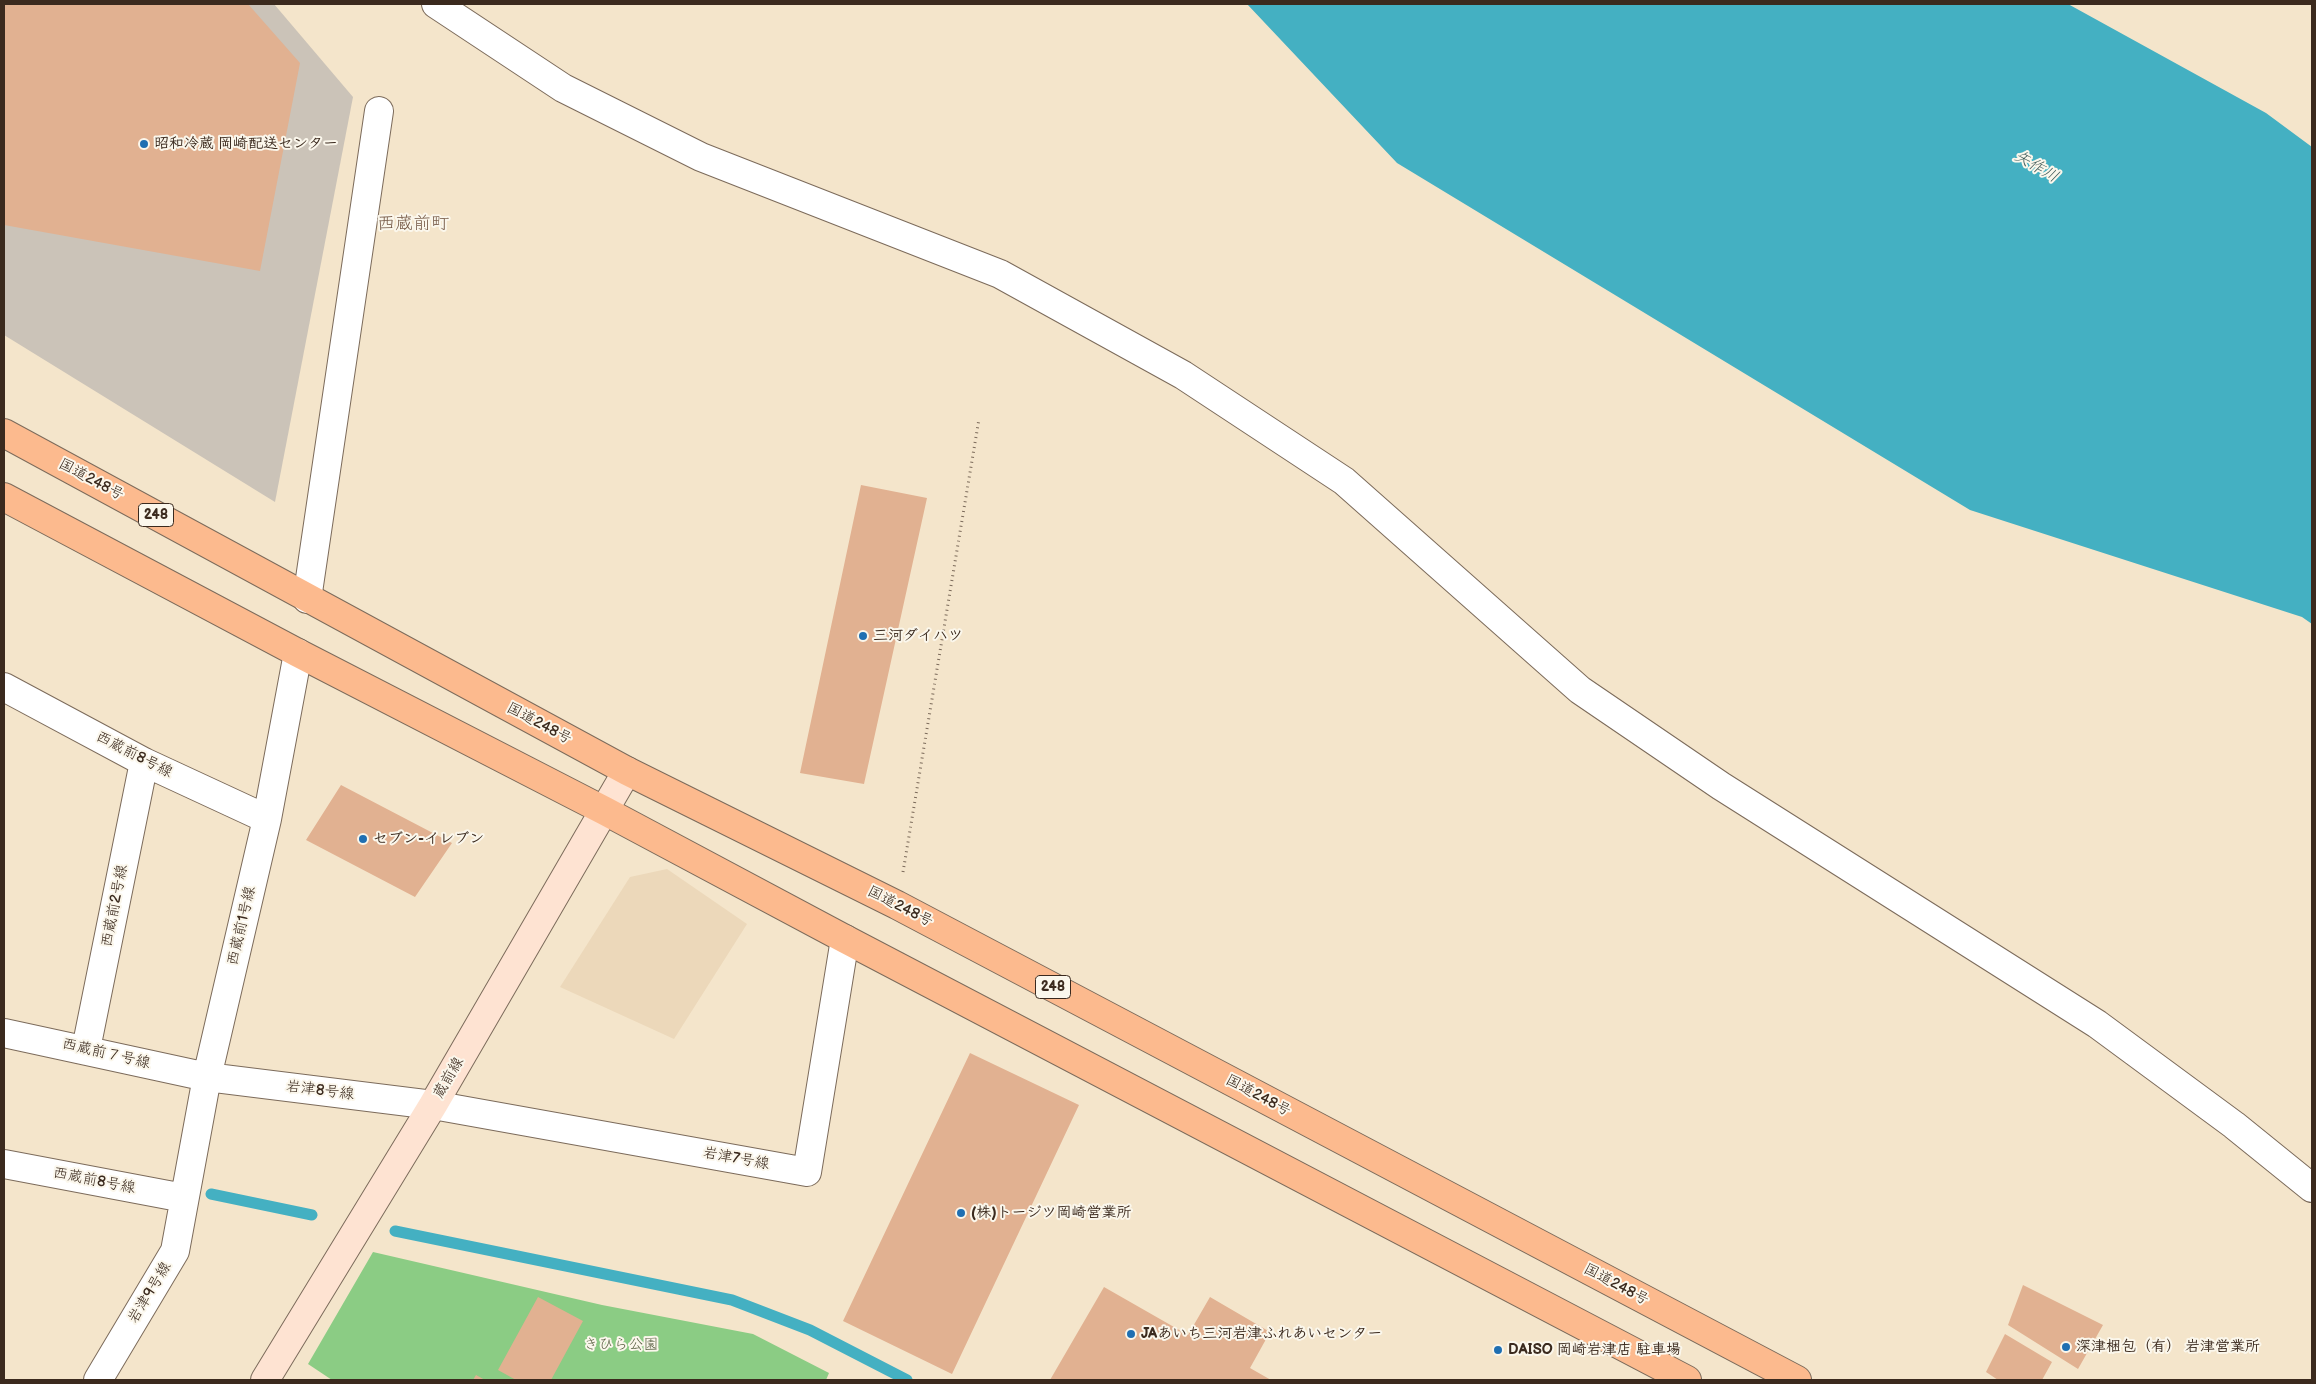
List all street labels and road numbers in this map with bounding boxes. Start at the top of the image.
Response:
street label: 国道248号 [55,455,127,505]
road number: 248 [138,504,174,526]
street label: 国道248号 [503,699,575,749]
street label: 西蔵前8号線 [93,728,175,782]
street label: 西蔵前2号線 [98,863,132,949]
street label: 国道248号 [864,883,936,931]
street label: 西蔵前1号線 [224,885,260,967]
road number: 248 [1036,976,1070,999]
street label: 西蔵前７号線 [60,1035,152,1073]
street label: 蔵前線 [430,1054,468,1102]
street label: 国道248号 [1222,1071,1294,1121]
street label: 岩津8号線 [285,1078,355,1104]
street label: 岩津7号線 [701,1144,771,1174]
street label: 西蔵前8号線 [51,1164,137,1198]
street label: 岩津9号線 [125,1259,175,1327]
street label: 国道248号 [1580,1260,1652,1310]

